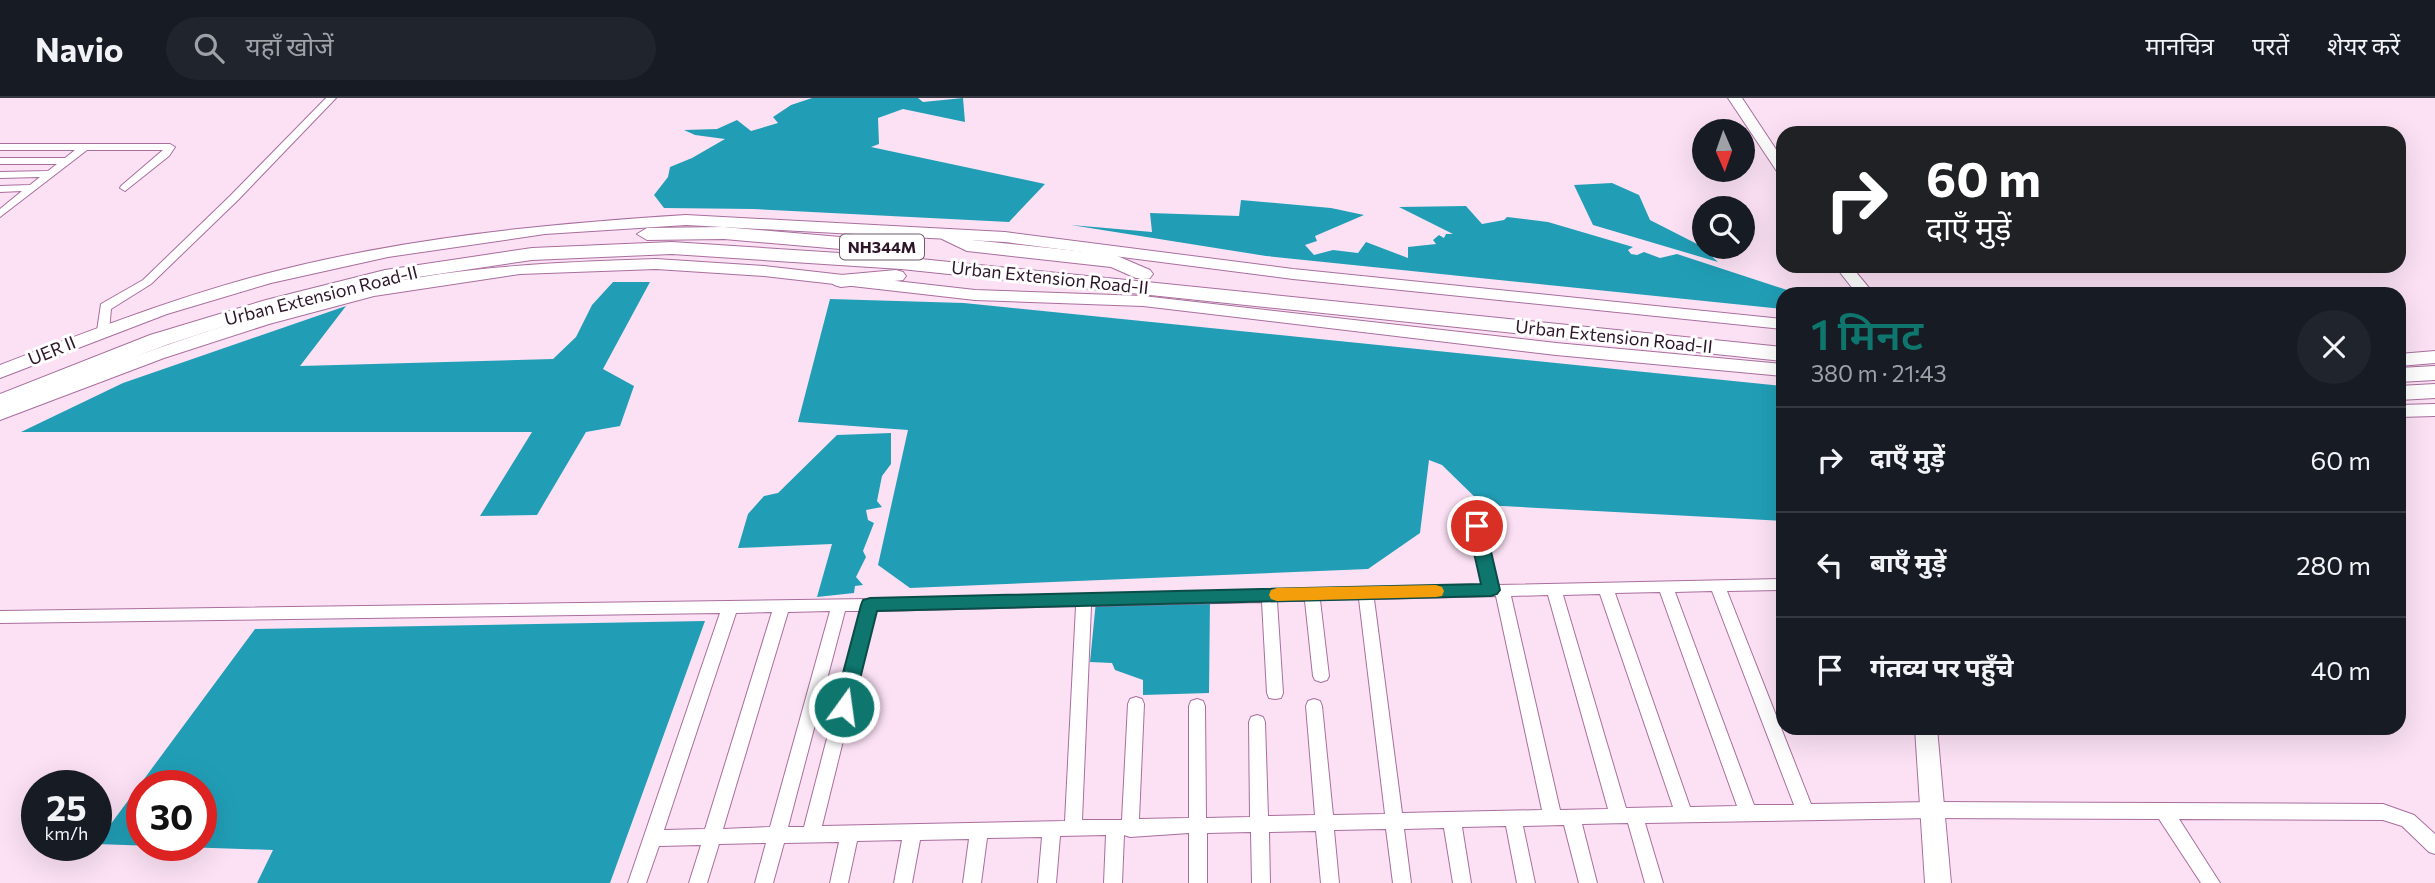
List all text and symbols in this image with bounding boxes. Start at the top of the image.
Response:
search box [166,17,656,80]
text: Navio [35,28,124,69]
icon: search [190,29,228,67]
text: यहाँ खोजें [246,30,333,61]
text: मानचित्र [2145,31,2214,60]
text: परतें [2252,31,2289,60]
text: शेयर करें [2327,31,2400,60]
north arrow [1692,119,1755,182]
map controls [1692,119,1755,259]
text: 60 m [1926,147,2041,207]
icon: right [1811,154,1902,245]
button: search [1692,196,1755,259]
text: दाएँ मुड़ें [1926,207,2011,247]
road number: NH344M [840,234,924,260]
street label: Urban Extension Road-II [950,256,1150,298]
street label: Urban Extension Road-II [222,260,420,330]
text: 1 मिनट [1811,307,1923,359]
button: close [2297,310,2371,384]
street label: Urban Extension Road-II [1514,315,1714,357]
street label: UER II [25,331,79,370]
text: 380 m · 21:43 [1811,359,1947,387]
icon: right [1811,441,1849,479]
text: दाएँ मुड़ें [1870,441,1945,472]
text: 60 m [2311,444,2371,475]
pin [1447,496,1507,556]
icon: arrive [1458,507,1496,545]
icon: left [1811,546,1849,584]
text: बाएँ मुड़ें [1870,546,1946,577]
text: 280 m [2296,549,2371,580]
icon: arrive [1811,651,1849,689]
text: गंतव्य पर पहुँचे [1870,651,2014,682]
text: 40 m [2311,654,2371,685]
position arrow [807,670,881,744]
speed limit sign: 30 [126,770,217,861]
text: 25 [46,785,87,828]
text: km/h [45,822,88,844]

